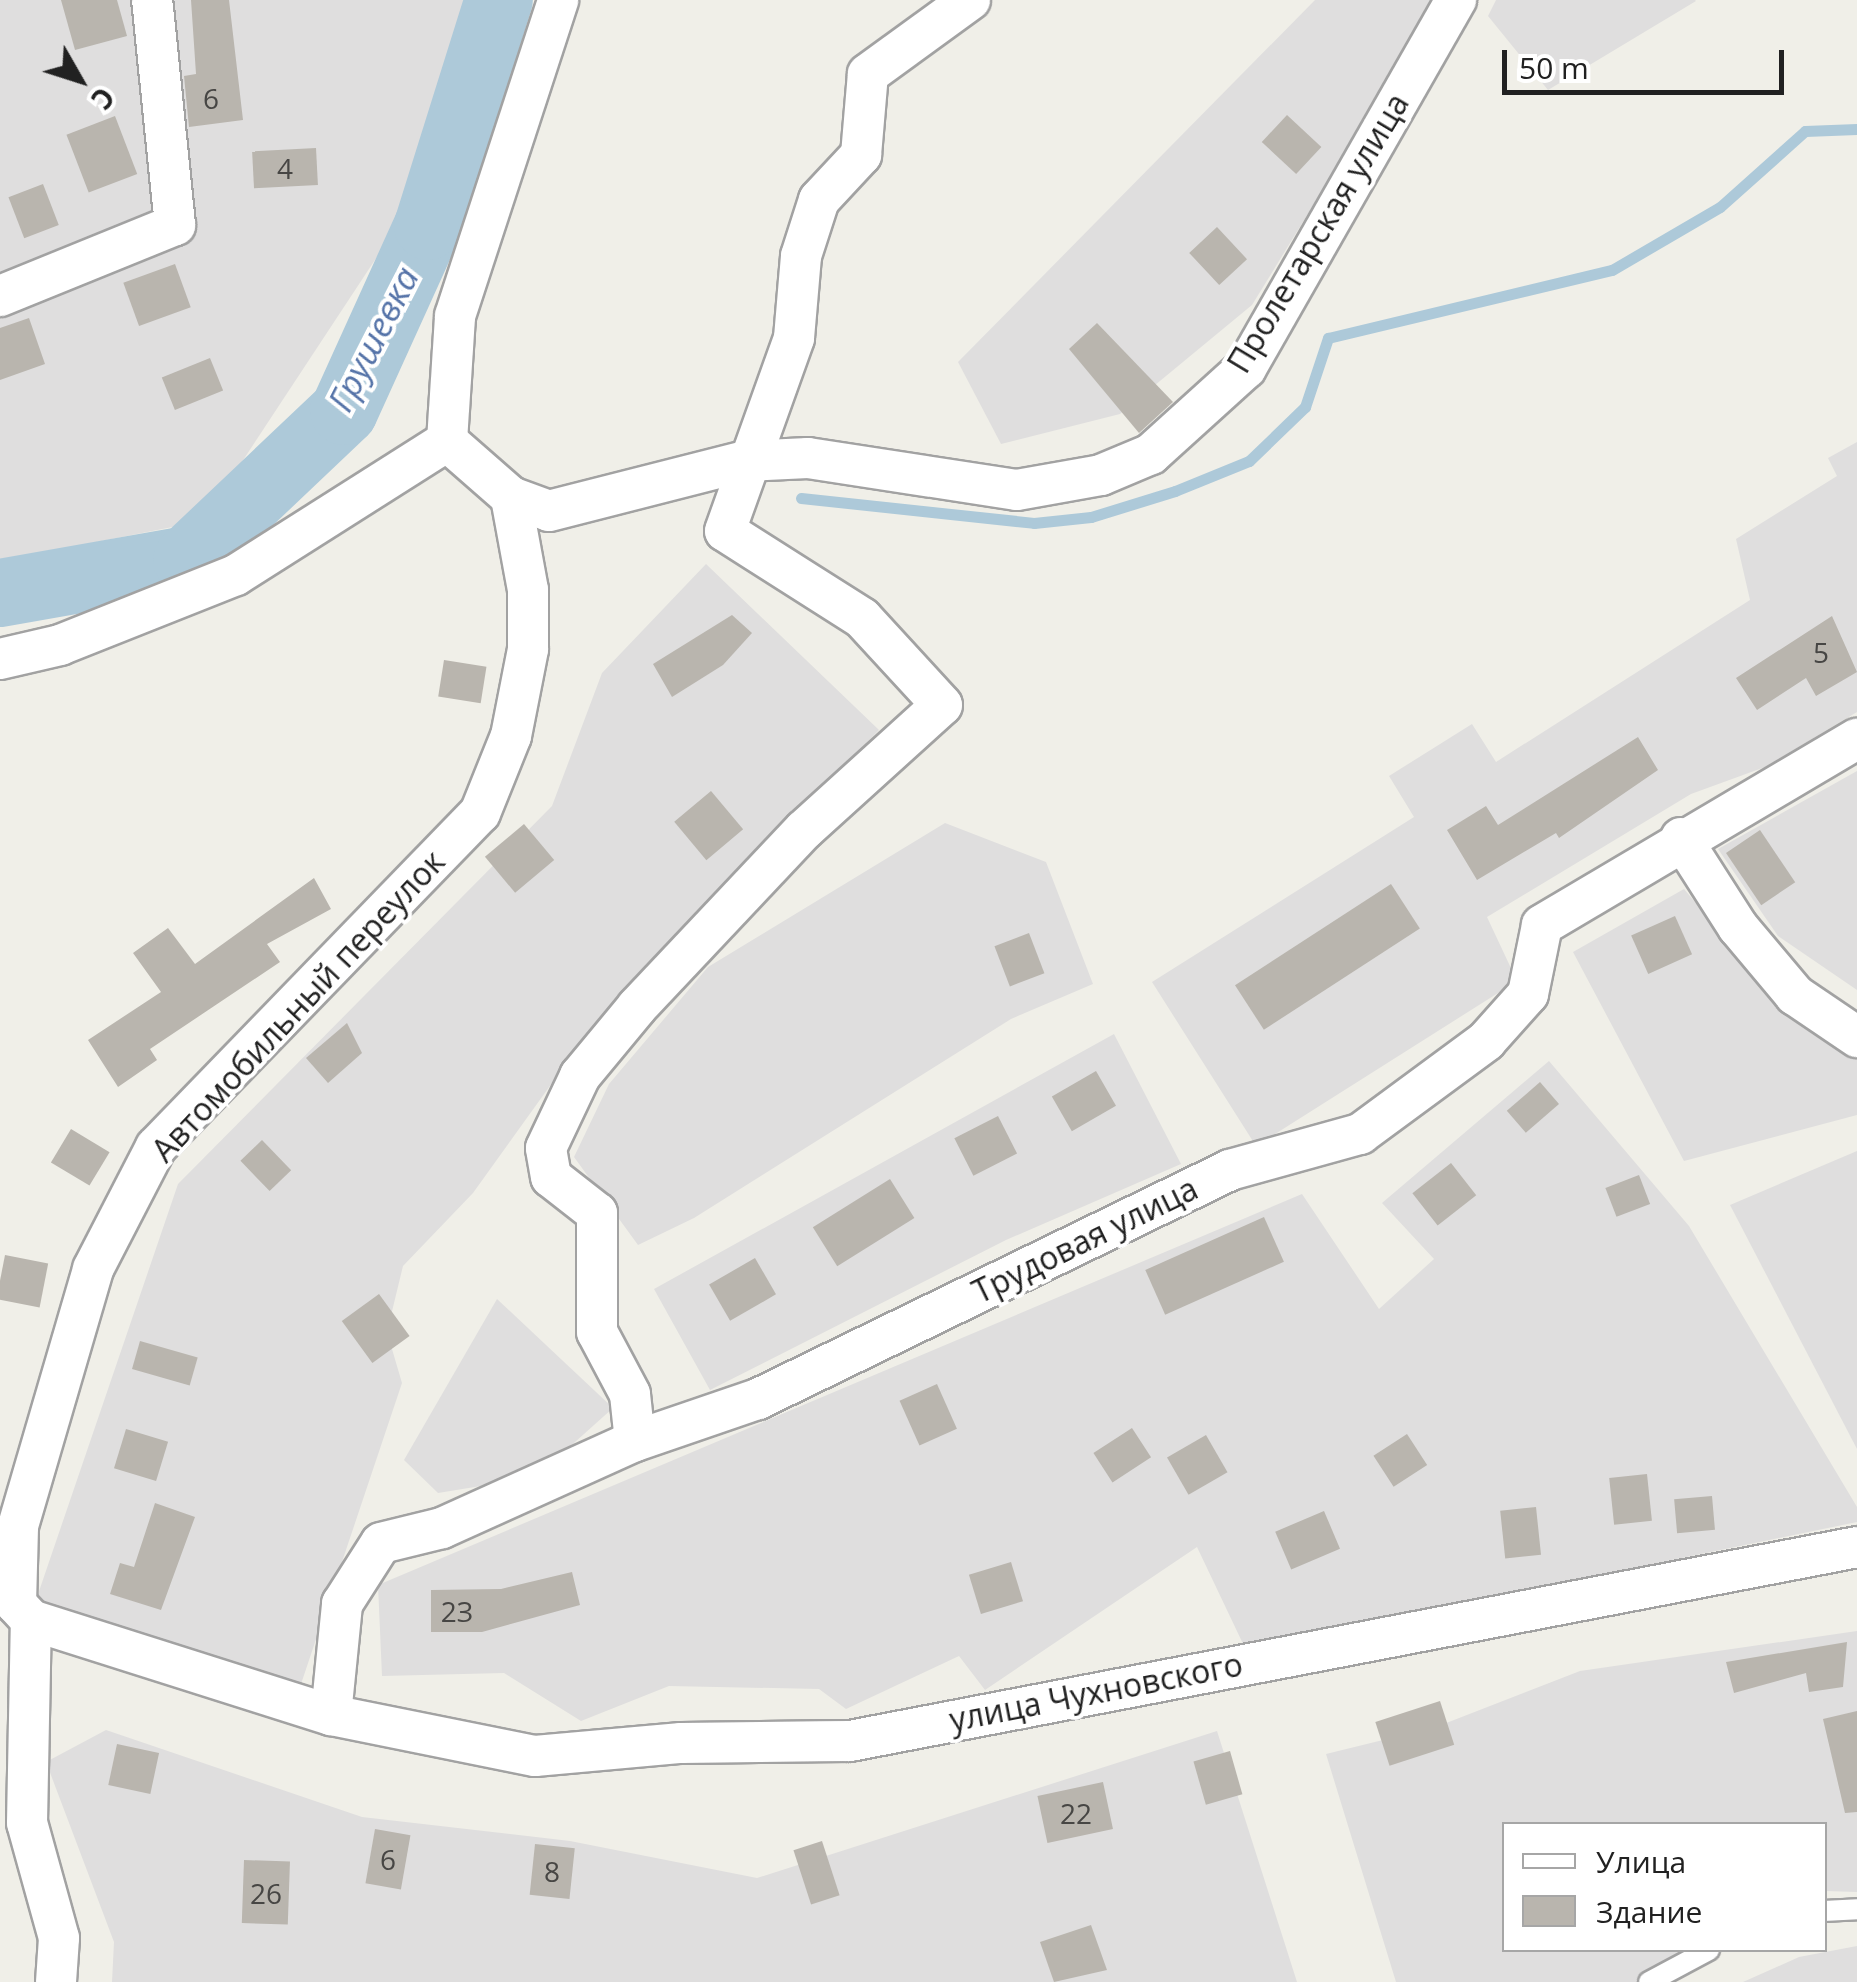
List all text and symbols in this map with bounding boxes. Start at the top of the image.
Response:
north arrow [30,30,130,130]
scale bar [1507,30,1790,92]
text: 50 m [1519,47,1589,88]
text: С [83,80,124,118]
house number: 6 [203,81,219,115]
street label: Пролетарская улица [1219,86,1417,380]
house number: 4 [277,151,293,185]
water label: Грушевка [319,260,427,418]
house number: 5 [1813,635,1829,669]
street label: Автомобильный переулок [144,843,452,1169]
street label: Трудовая улица [966,1169,1204,1311]
house number: 2З [441,1594,473,1628]
street label: улица Чухновского [946,1645,1246,1739]
house number: 22 [1060,1796,1092,1830]
legend [1502,1822,1827,1952]
text: Улица [1596,1841,1686,1882]
house number: 6 [380,1842,396,1876]
house number: 8 [544,1854,560,1888]
house number: 26 [250,1876,282,1910]
text: Здание [1596,1891,1702,1932]

